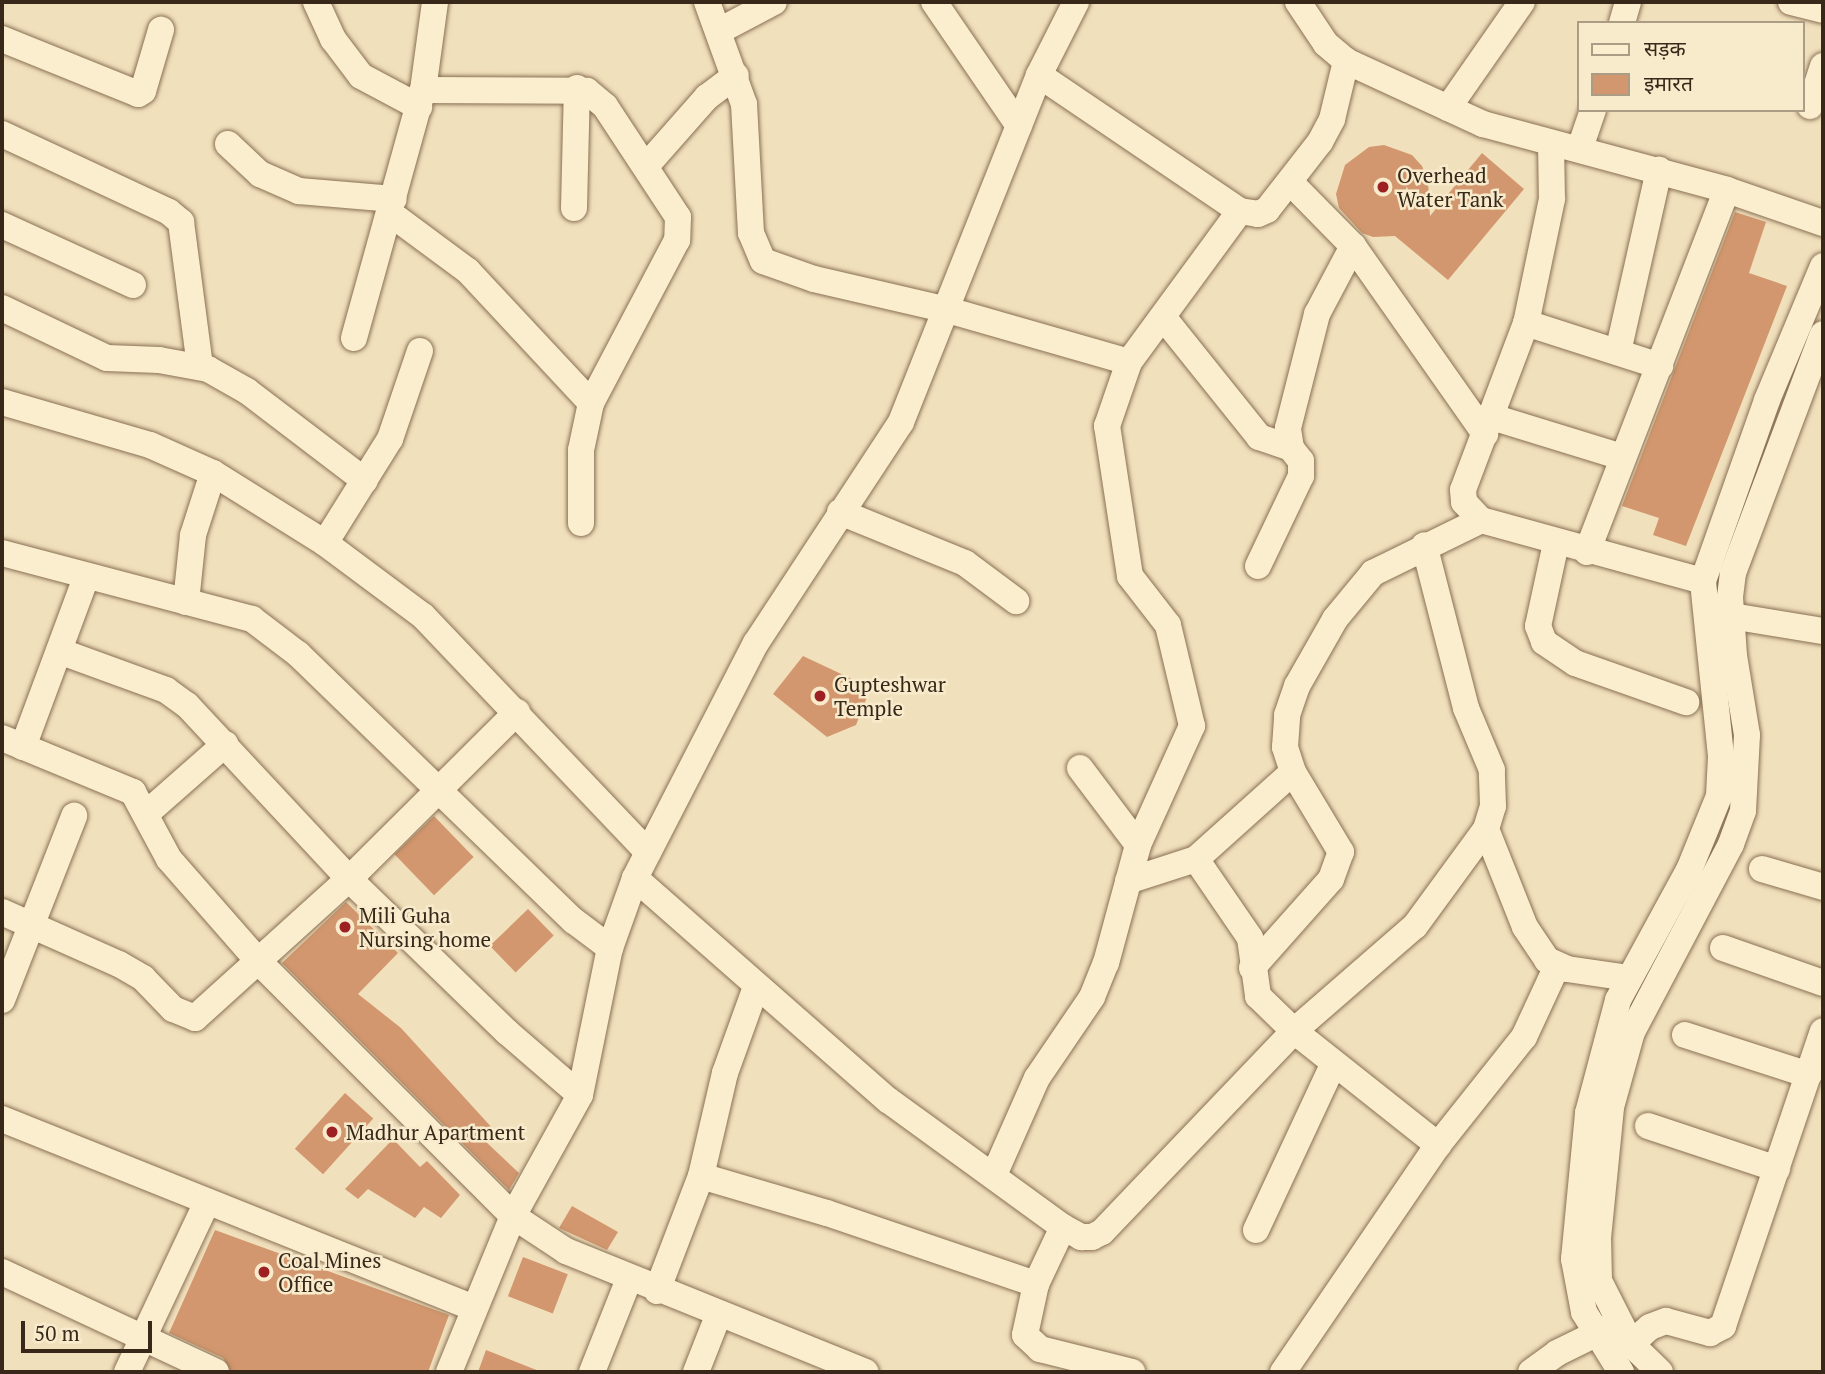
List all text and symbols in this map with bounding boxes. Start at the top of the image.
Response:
legend [1576,21,1804,112]
text: सड़क [1644,34,1686,62]
text: इमारत [1644,69,1693,97]
place label: Overhead Water Tank [1397,162,1504,212]
marker: Overhead Water Tank [1375,179,1391,195]
place label: Gupteshwar Temple [834,671,946,721]
marker: Gupteshwar Temple [812,688,828,704]
place label: Mili Guha Nursing home [359,902,491,952]
marker: Mili Guha Nursing home [337,919,353,935]
place label: Madhur Apartment [346,1119,526,1145]
marker: Madhur Apartment [324,1124,340,1140]
place label: Coal Mines Office [278,1247,381,1297]
marker: Coal Mines Office [256,1264,272,1280]
scale bar [24,1308,156,1352]
text: 50 m [34,1319,80,1347]

